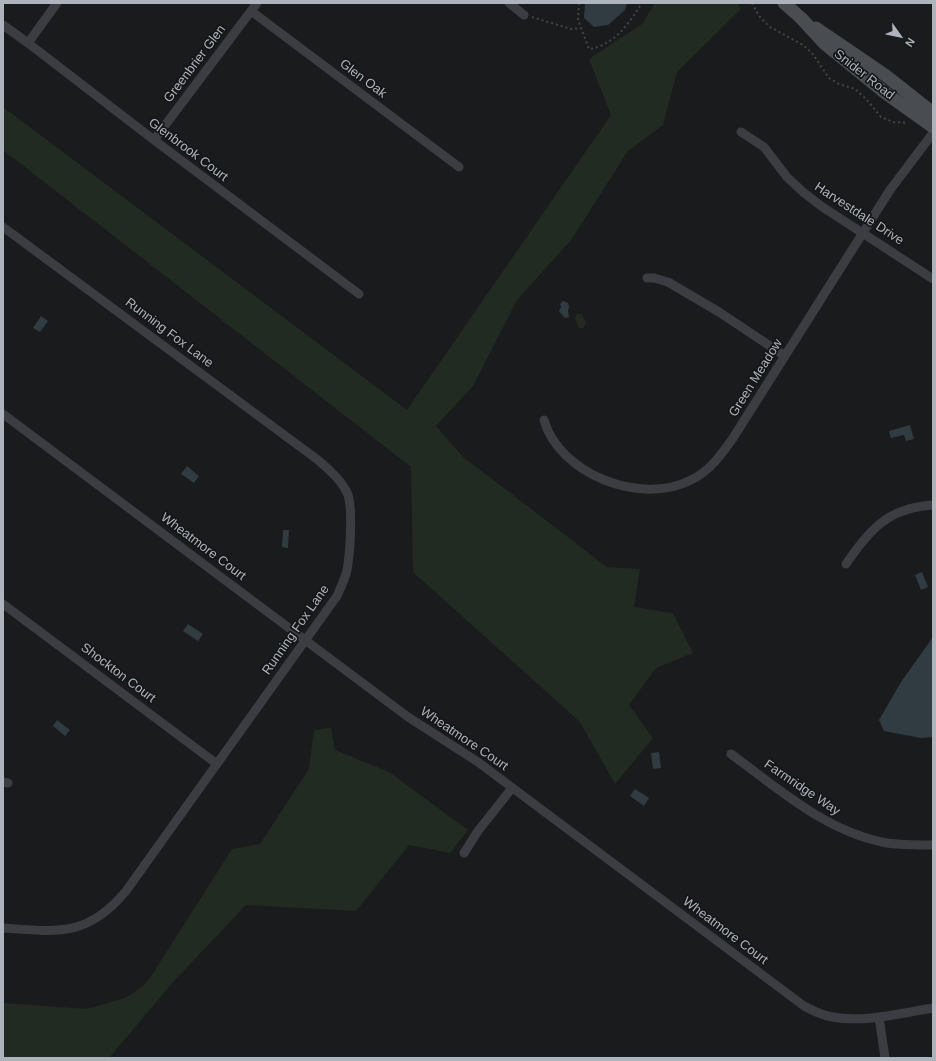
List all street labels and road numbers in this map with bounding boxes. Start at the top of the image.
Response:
street label: Greenbrier Glen [161,22,229,106]
street label: Snider Road [831,47,897,103]
street label: Glen Oak [336,56,390,102]
street label: Glenbrook Court [145,115,231,185]
street label: Harvestdale Drive [811,179,907,249]
street label: Running Fox Lane [122,295,216,371]
street label: Green Meadow [726,336,786,420]
street label: Wheatmore Court [157,510,249,584]
street label: Running Fox Lane [259,582,333,678]
street label: Shockton Court [78,640,158,706]
street label: Wheatmore Court [417,704,511,774]
street label: Farmridge Way [761,757,843,819]
street label: Wheatmore Court [679,894,771,968]

